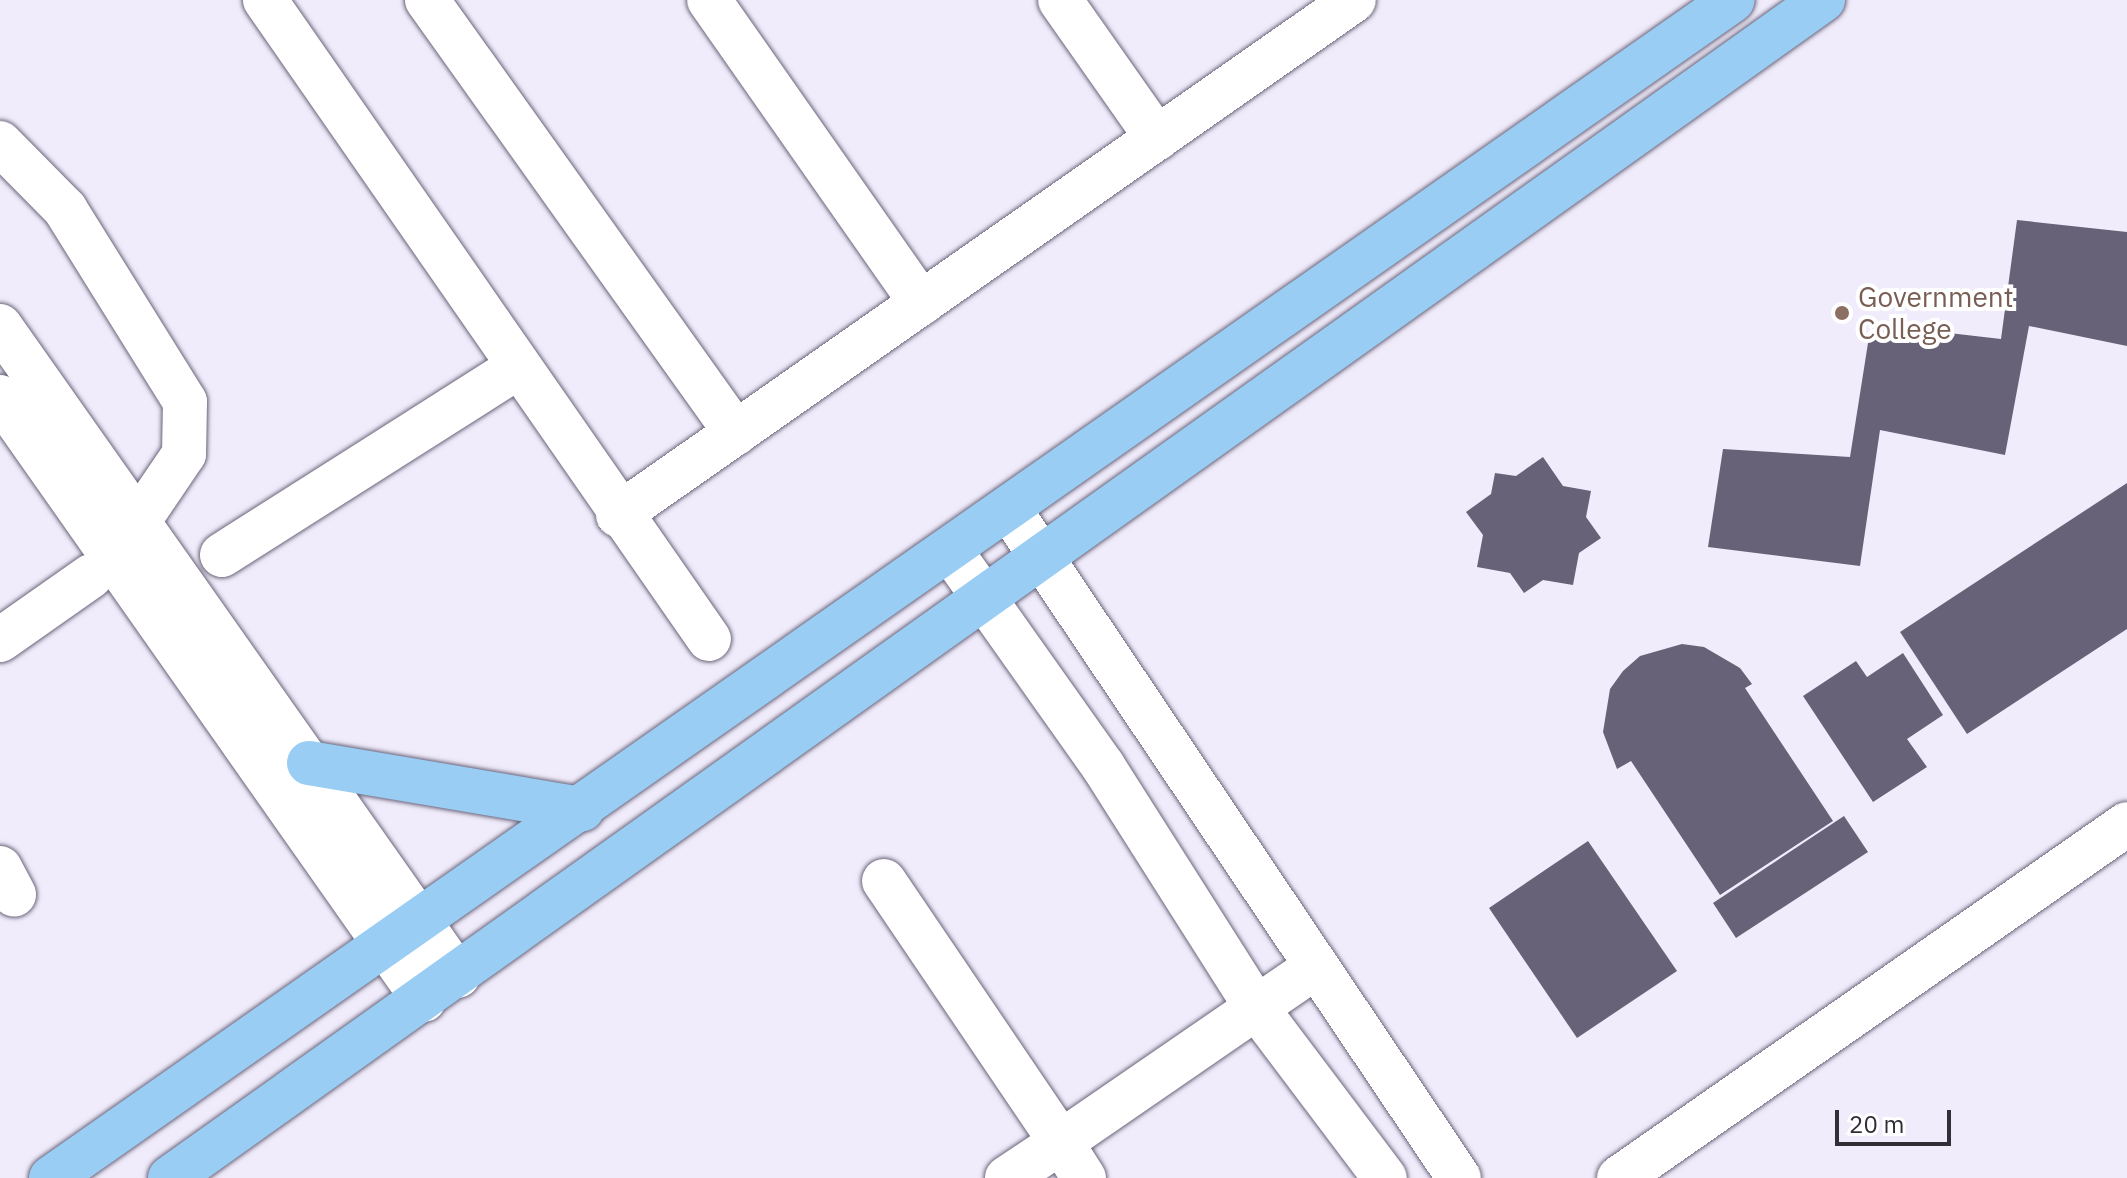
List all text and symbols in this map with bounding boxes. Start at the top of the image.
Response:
place label: Government College [1858,280,2014,346]
marker: Government College [1833,304,1851,322]
scale bar [1839,1094,1955,1144]
text: 20 m [1849,1108,1904,1140]

